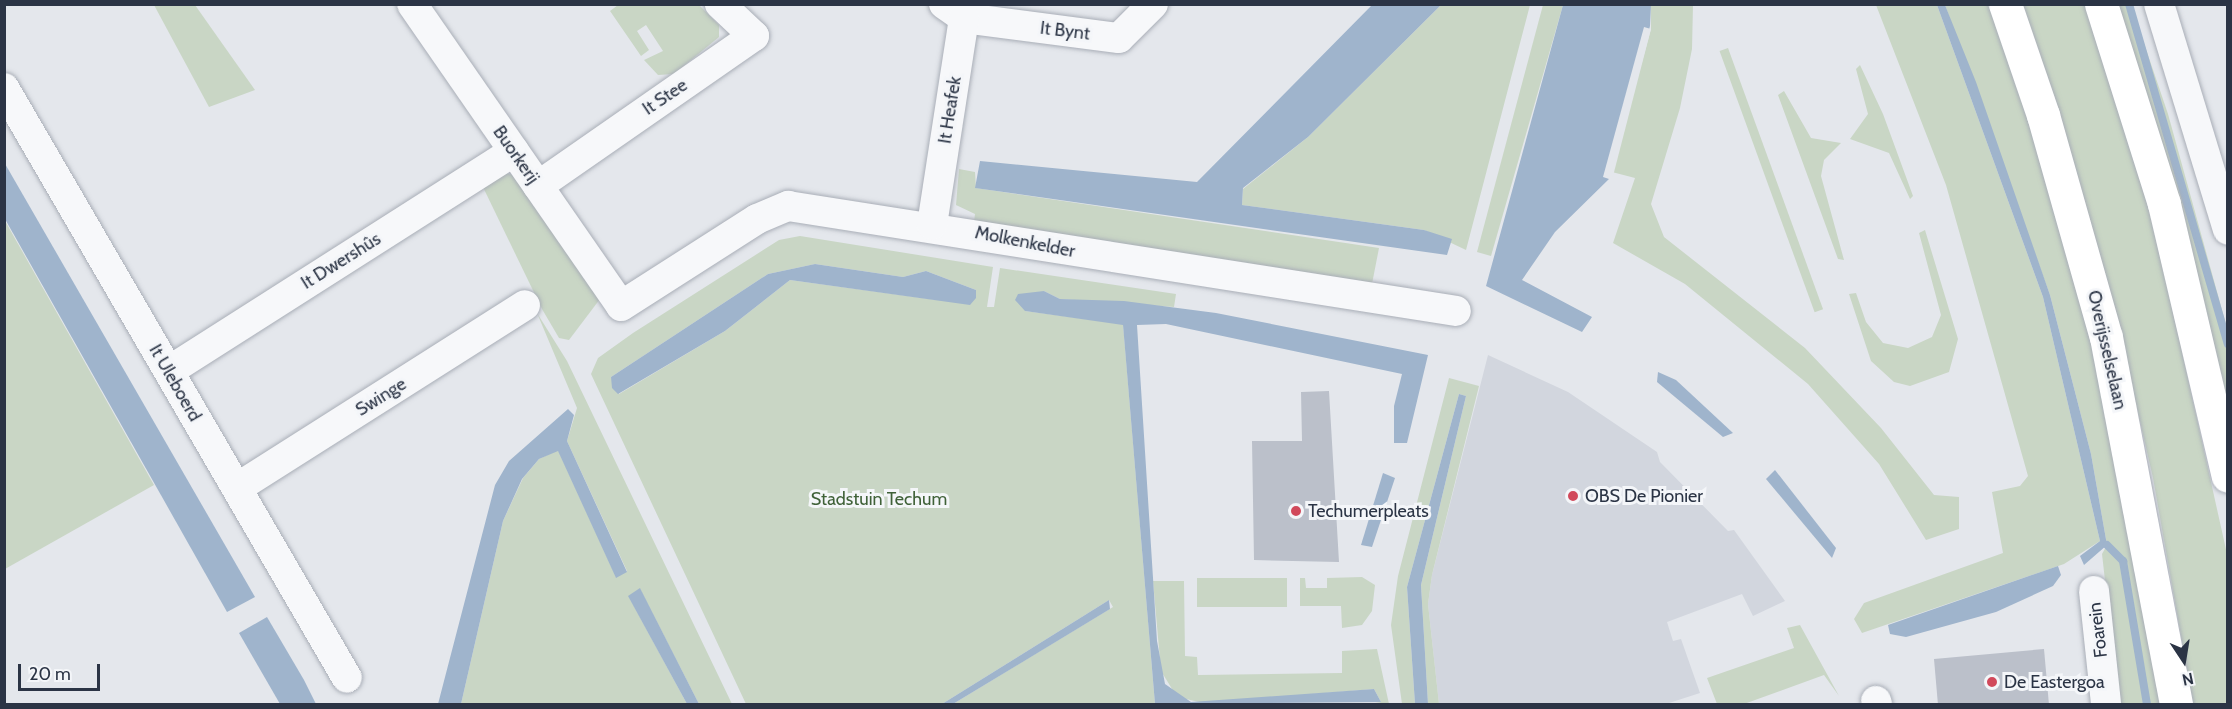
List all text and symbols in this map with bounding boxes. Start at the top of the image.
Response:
street label: It Bynt [1039,17,1091,45]
street label: It Stee [639,74,691,120]
street label: It Heafek [934,75,966,145]
street label: Buorkerij [488,122,544,188]
street label: Molkenkelder [973,222,1077,262]
street label: It Dwershûs [297,228,385,294]
street label: Overijsselselaan [2083,288,2131,412]
street label: It Uleboerd [144,341,206,425]
street label: Swinge [352,373,410,421]
place label: OBS De Pionier [1585,485,1703,507]
park label: Stadstuin Techum [811,488,947,510]
marker: OBS De Pionier [1566,489,1580,503]
place label: Techumerpleats [1308,500,1429,522]
marker: Techumerpleats [1289,504,1303,518]
street label: Foarein [2084,601,2112,659]
north arrow [2154,631,2214,691]
scale bar [21,652,104,690]
text: 20 m [29,663,71,685]
text: N [2180,669,2195,690]
place label: De Eastergoa [2004,671,2105,693]
marker: De Eastergoa [1985,675,1999,689]

